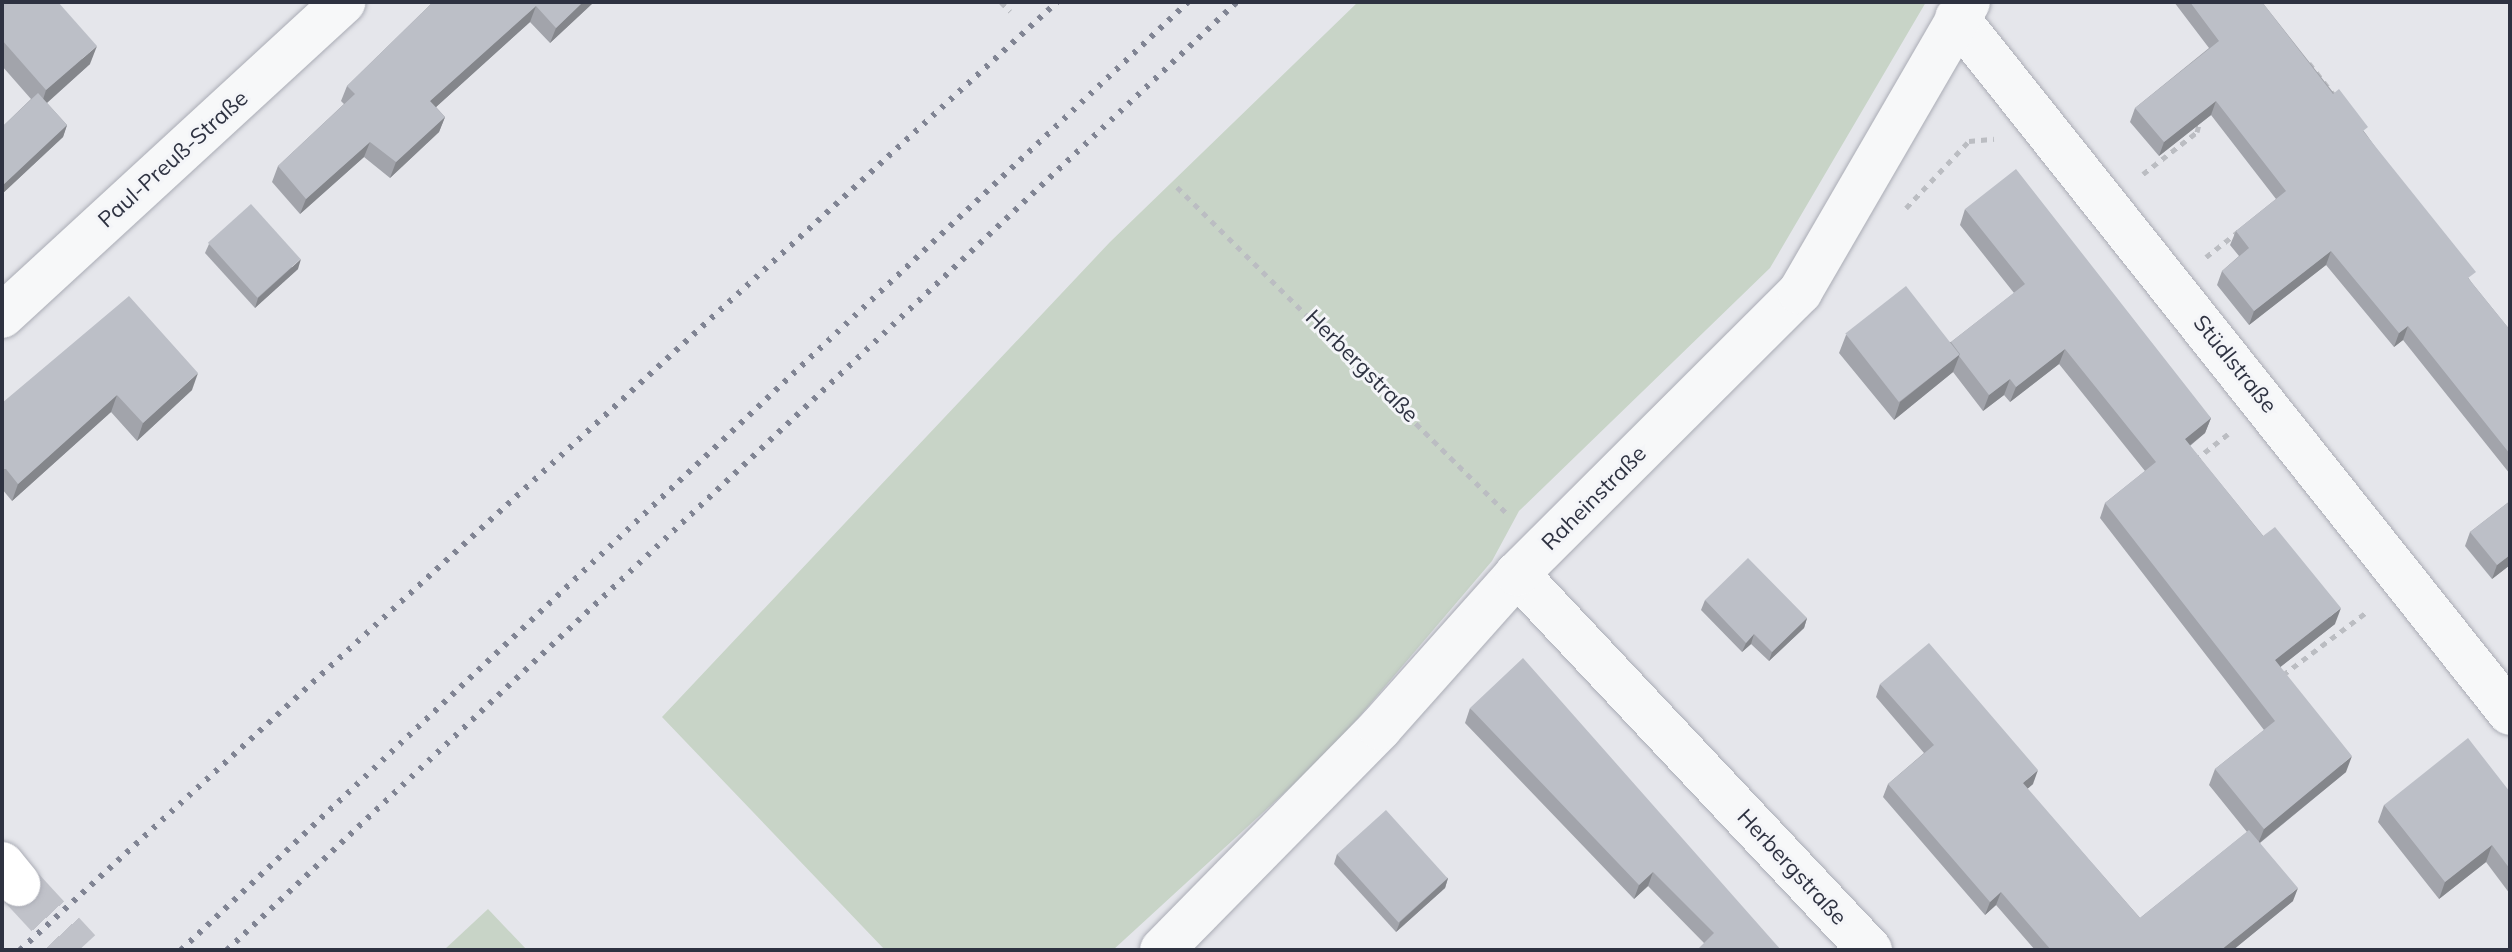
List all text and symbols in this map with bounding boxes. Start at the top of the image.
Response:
street label: Paul-Preuß-Straße [93,85,253,233]
street label: Herbergstraße [1300,304,1424,428]
street label: Stüdlstraße [2188,310,2282,418]
street label: Raheinstraße [1536,440,1652,556]
street label: Herbergstraße [1732,804,1852,930]

